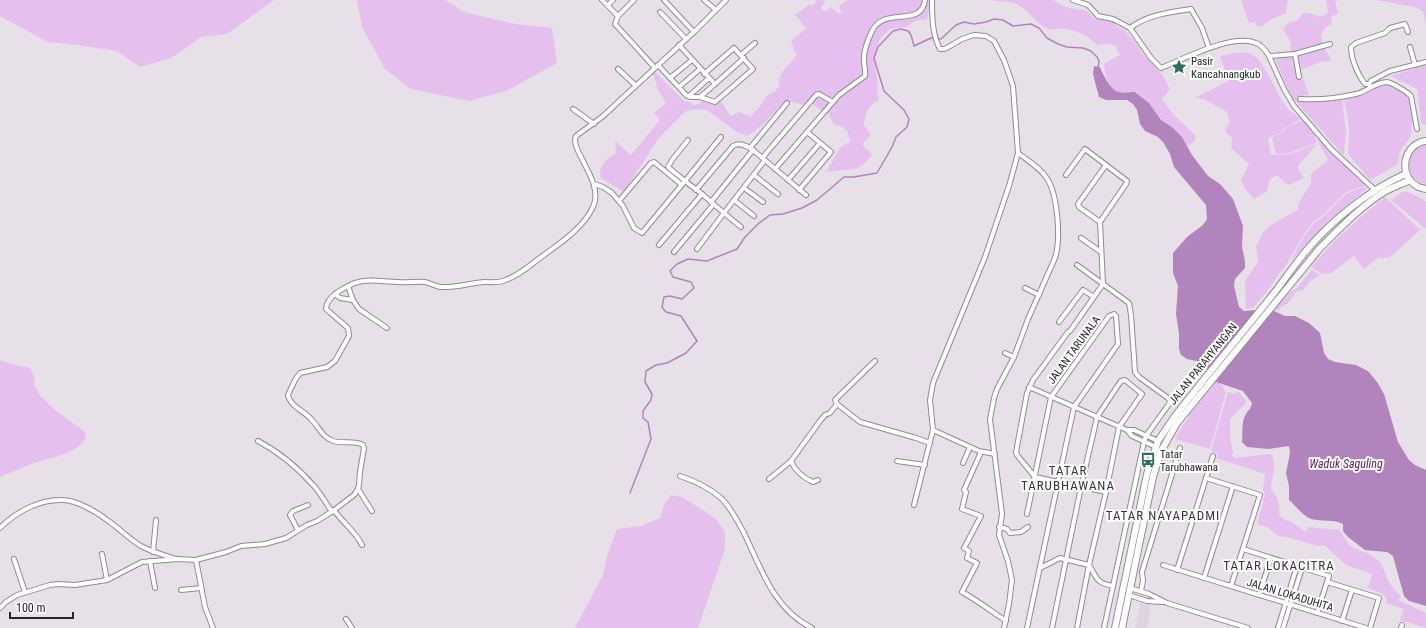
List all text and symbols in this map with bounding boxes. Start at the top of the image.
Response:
place label: Pasir Kancahnangkub [1191,55,1260,81]
place icon: Pasir Kancahnangkub [1170,58,1188,76]
street label: JALAN TARUNALA [1045,313,1103,387]
street label: JALAN PARAHYANGAN [1166,321,1240,407]
place label: Tatar Tarubhawana [1160,448,1218,474]
bus stop icon: Tatar Tarubhawana [1139,451,1157,469]
water label: Waduk Saguling [1309,457,1383,471]
district label: TATAR TARUBHAWANA [1021,463,1115,493]
district label: TATAR NAYAPADMI [1106,508,1220,523]
district label: TATAR LOKACITRA [1223,558,1335,573]
street label: JALAN LOKADUHITA [1245,576,1336,615]
scale bar [10,594,73,620]
text: 100 m [16,601,46,615]

